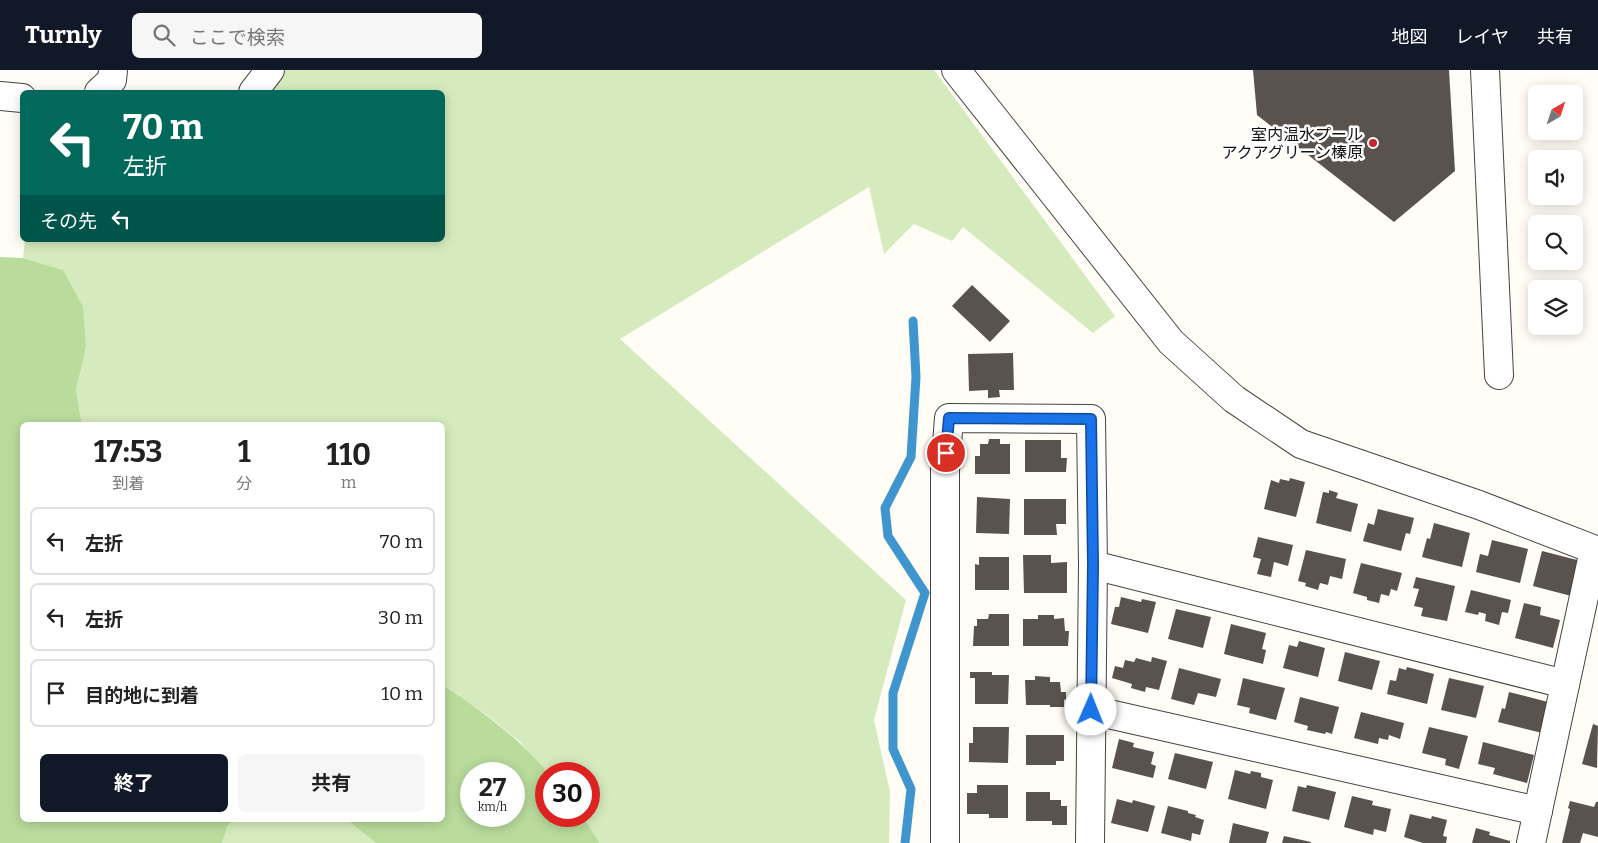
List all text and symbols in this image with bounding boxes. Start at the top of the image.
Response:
search box [132,13,482,58]
text: Turnly [25,21,102,49]
icon: search [150,21,178,49]
text: ここで検索 [190,26,285,49]
text: 地図 [1392,26,1428,48]
text: レイヤ [1456,26,1509,48]
text: 共有 [1537,26,1573,48]
north arrow [1528,85,1582,140]
map controls [1528,85,1583,335]
text: 70 m [123,106,203,148]
icon: left [40,110,105,175]
place label: 室内温水プール アクアグリーン榛原 [1221,125,1363,162]
marker: 室内温水プール アクアグリーン榛原 [1367,137,1379,149]
button: sound [1528,150,1583,205]
text: 左折 [123,153,167,180]
icon: left [107,205,135,233]
text: その先 [40,210,97,233]
button: search [1528,215,1583,270]
button: layers [1528,280,1583,335]
pin [925,432,967,474]
text: 17:53 [94,434,163,470]
text: 1 [238,434,251,470]
text: 110 [326,437,371,473]
icon: arrive [932,439,960,467]
text: m [341,473,356,492]
text: 到着 [112,474,144,493]
text: 分 [236,474,252,493]
icon: left [42,527,70,555]
text: 70 m [380,530,423,553]
text: 左折 [85,532,123,555]
icon: left [42,603,70,631]
text: 30 m [378,606,423,629]
text: 左折 [85,608,123,631]
icon: arrive [42,679,70,707]
text: 10 m [381,682,423,705]
position arrow [1064,683,1116,735]
text: 目的地に到着 [85,684,199,707]
button: 終了 [40,754,228,812]
button: 共有 [238,754,425,812]
speed limit sign: 30 [535,762,600,827]
text: 27 [479,773,506,803]
text: km/h [478,800,507,814]

